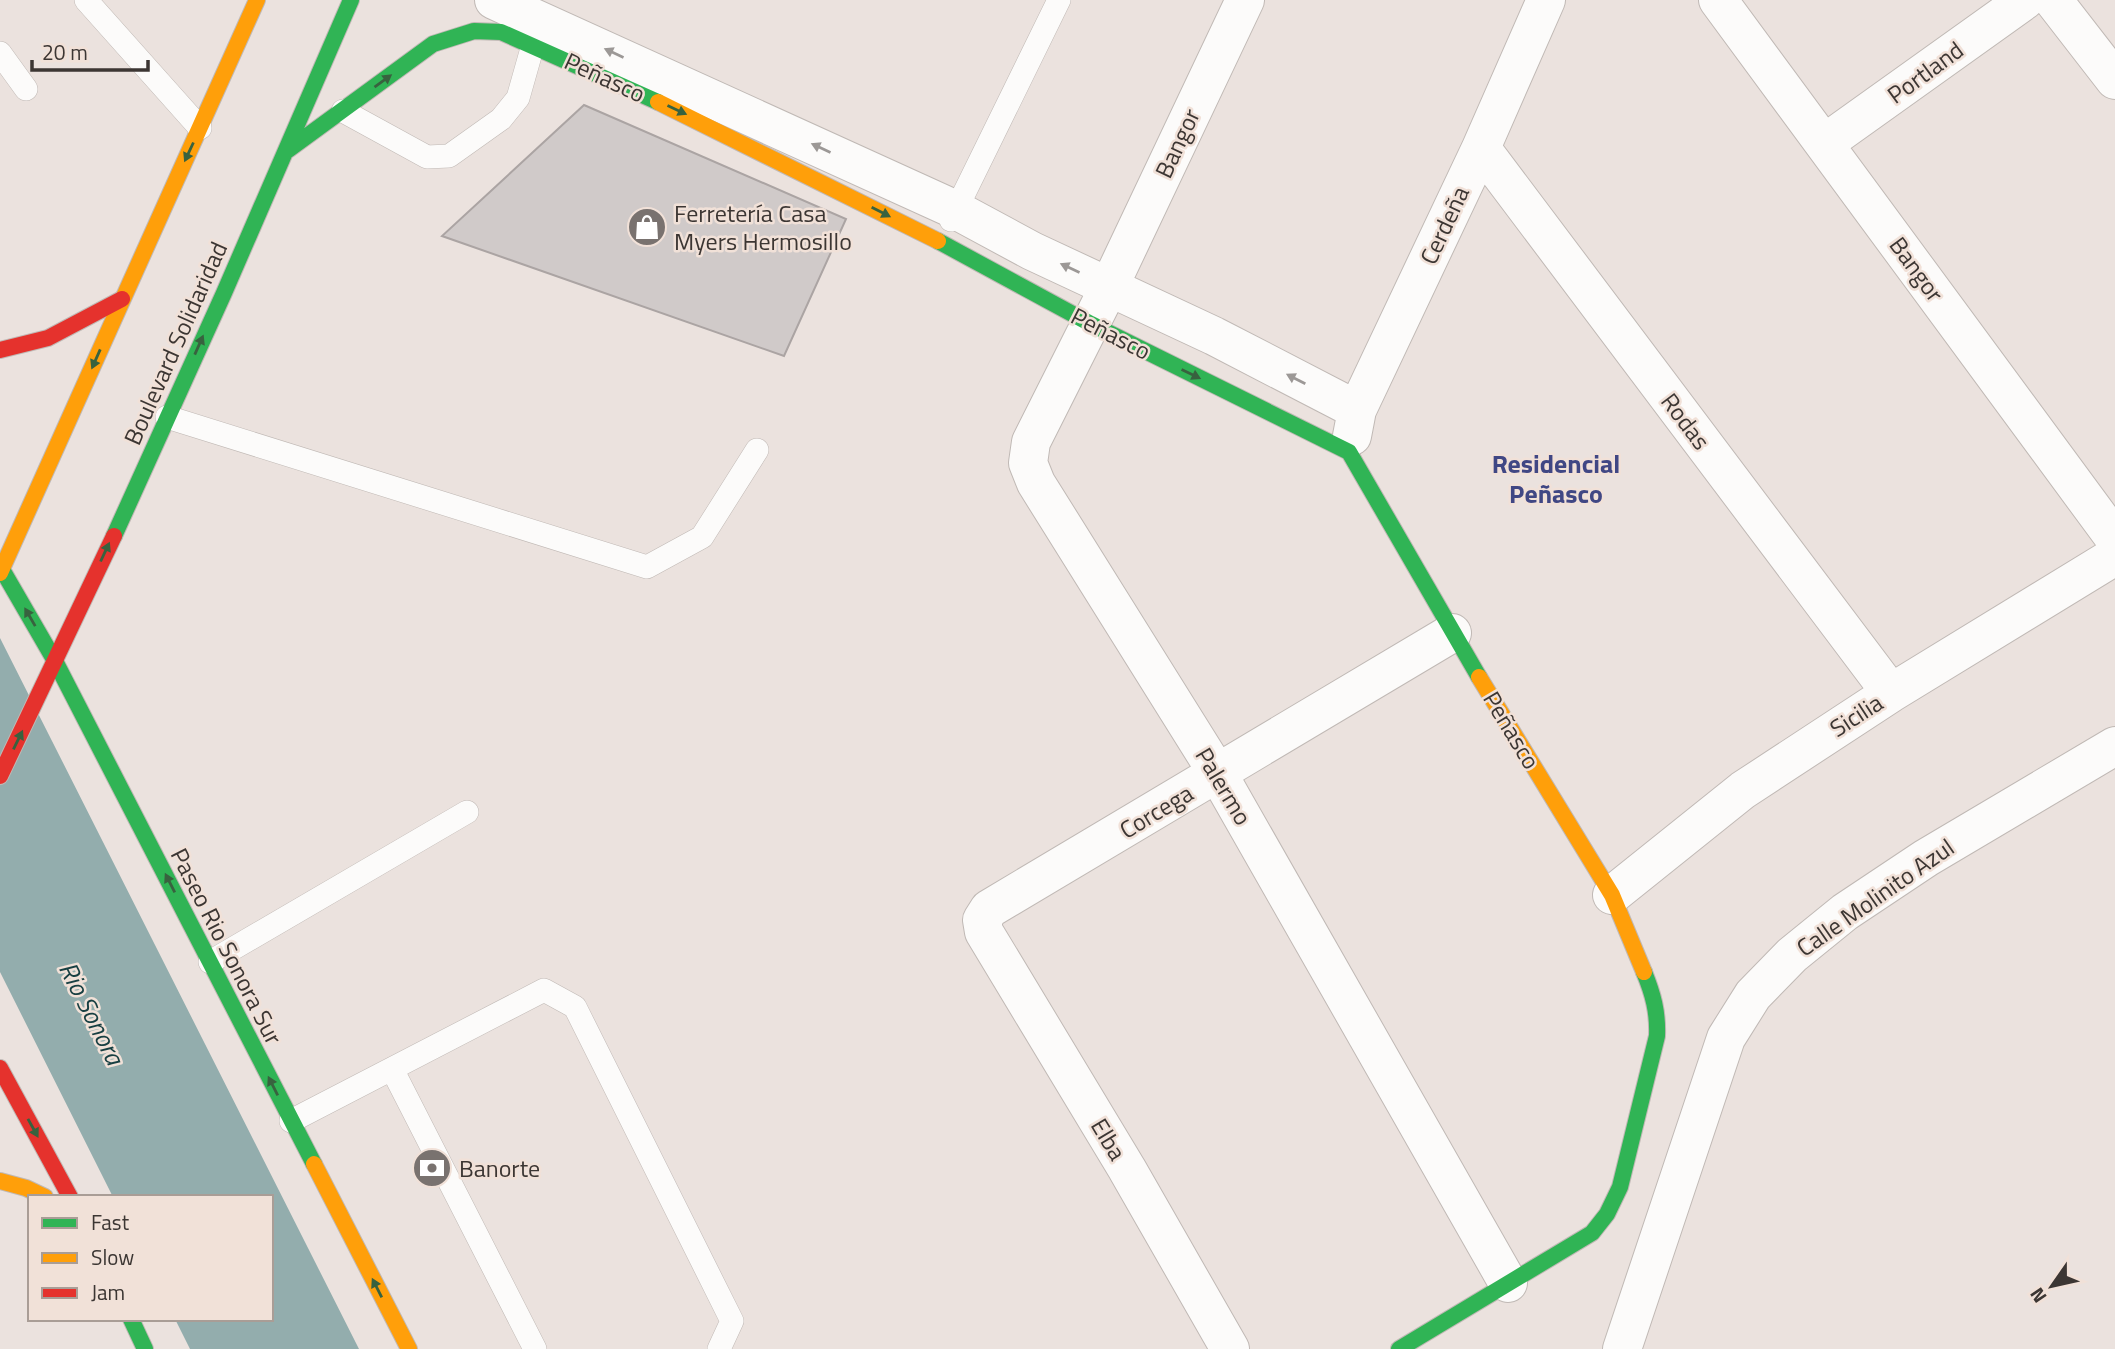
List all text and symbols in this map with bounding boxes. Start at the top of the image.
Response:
scale bar [32,28,147,72]
street label: Portland [1879,32,1971,112]
text: 20 m [42,36,88,68]
street label: Peñasco [559,43,651,111]
one-way arrow [604,47,624,59]
one-way arrow [374,74,392,88]
street label: Bangor [1145,102,1209,184]
one-way arrow [667,104,687,116]
one-way arrow [183,142,195,162]
one-way arrow [811,142,831,154]
street label: Cerdeña [1410,180,1478,270]
place label: Ferretería Casa Myers Hermosillo [674,195,852,259]
shop icon: Ferretería Casa Myers Hermosillo [626,206,668,248]
one-way arrow [871,206,891,218]
street label: Bangor [1881,229,1953,309]
street label: Boulevard Solidaridad [114,236,236,450]
one-way arrow [1060,263,1080,274]
street label: Peñasco [1065,298,1157,368]
one-way arrow [194,335,205,356]
one-way arrow [90,349,102,369]
one-way arrow [1181,368,1201,379]
one-way arrow [1286,373,1306,384]
street label: Rodas [1653,385,1719,457]
district label: Residencial Peñasco [1492,444,1620,513]
one-way arrow [100,542,111,563]
one-way arrow [24,607,36,627]
street label: Peñasco [1475,684,1549,776]
street label: Sicilia [1822,684,1890,746]
one-way arrow [12,730,23,750]
street label: Palermo [1187,740,1261,832]
street label: Corcega [1112,775,1200,847]
street label: Calle Molinito Azul [1789,829,1961,965]
street label: Paseo Rio Sonora Sur [162,841,292,1051]
one-way arrow [164,873,176,893]
water label: Rio Sonora [49,955,135,1073]
one-way arrow [268,1076,279,1096]
street label: Elba [1082,1111,1136,1167]
one-way arrow [27,1118,39,1138]
bank icon: Banorte [411,1147,453,1189]
place label: Banorte [459,1150,540,1186]
legend [28,1195,273,1321]
text: Fast [91,1206,130,1238]
text: Slow [91,1241,134,1273]
north arrow [2017,1251,2087,1321]
text: Jam [91,1276,125,1308]
one-way arrow [372,1278,383,1298]
text: N [2022,1282,2053,1309]

